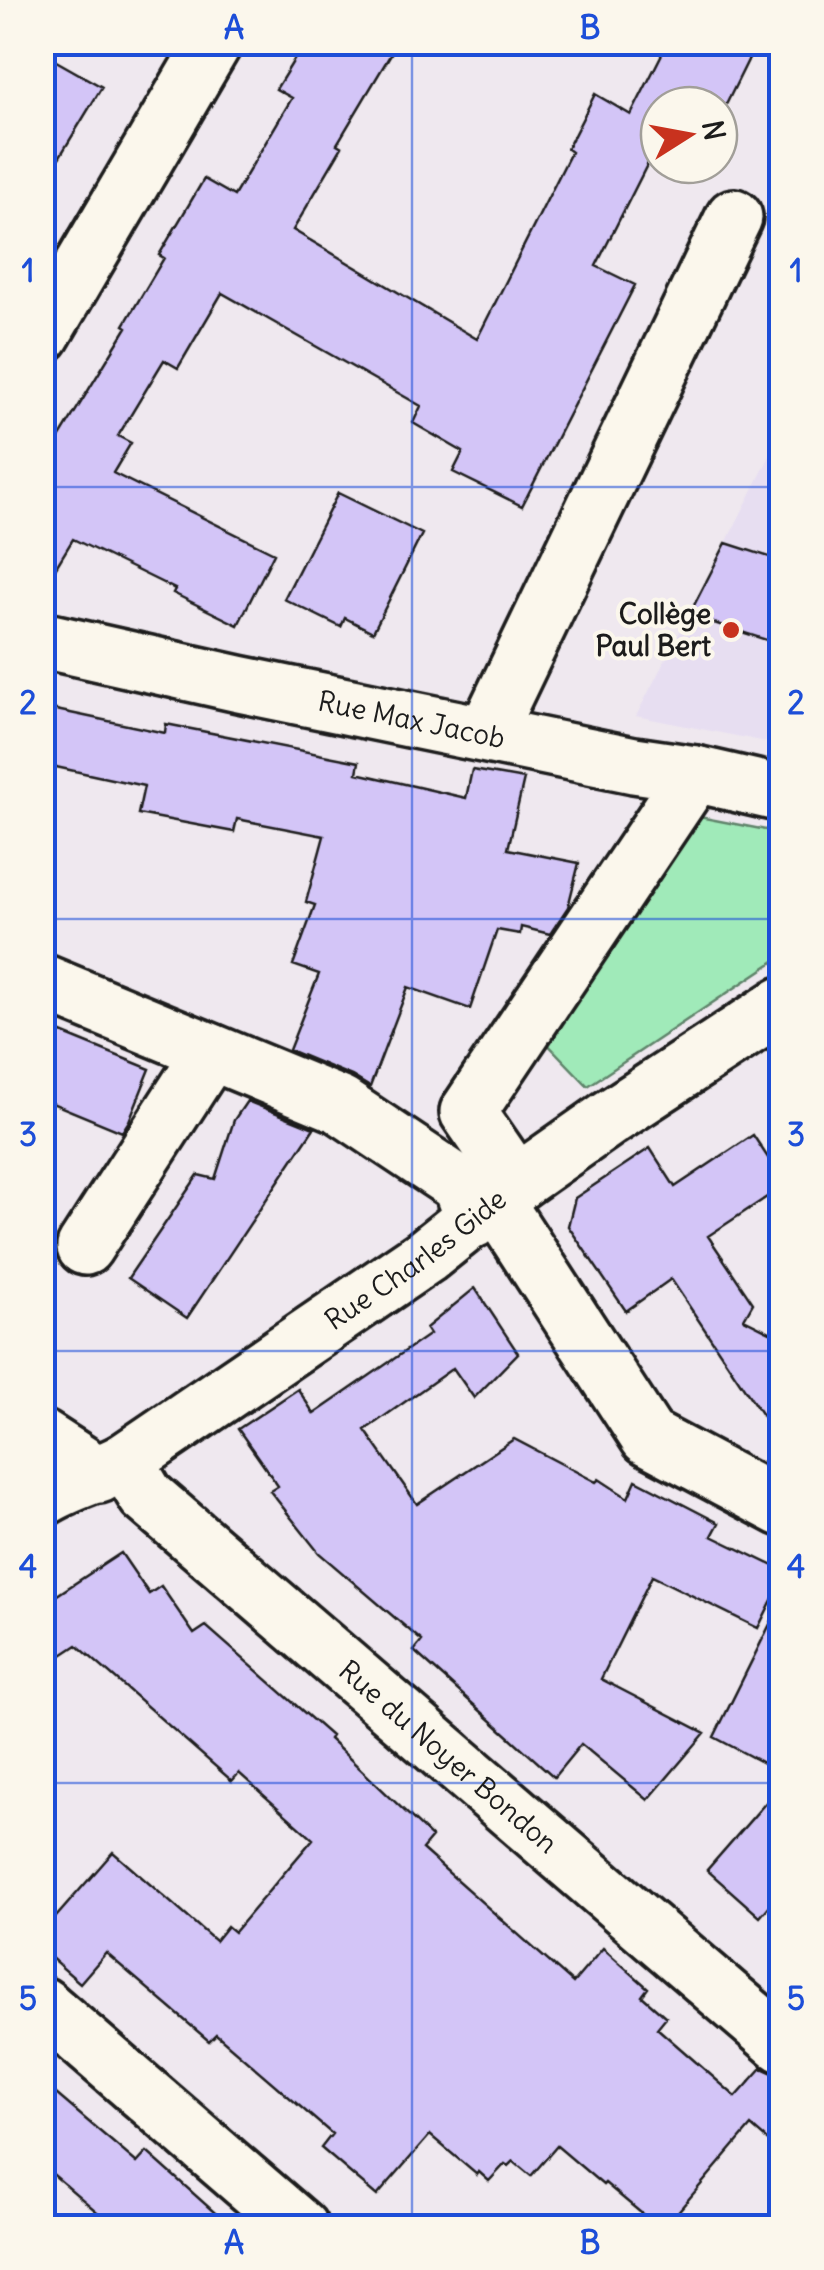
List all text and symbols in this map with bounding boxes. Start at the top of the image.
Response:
text: A [224,7,244,48]
text: B [580,7,600,48]
north arrow [639,85,739,185]
text: N [694,117,733,143]
text: 1 [22,250,34,291]
text: 1 [790,250,802,291]
place label: Collège Paul Bert [595,596,712,664]
marker: Collège Paul Bert [720,619,742,641]
text: 2 [19,682,37,723]
text: 2 [787,682,805,723]
street label: Rue Max Jacob [315,683,508,756]
text: 3 [19,1114,37,1155]
text: 3 [787,1114,805,1155]
street label: Rue Charles Gide [318,1181,513,1338]
text: 4 [19,1546,37,1587]
text: 4 [787,1546,805,1587]
street label: Rue du Noyer Bondon [331,1652,565,1861]
text: 5 [19,1978,37,2019]
text: 5 [787,1978,805,2019]
text: A [224,2222,244,2263]
text: B [580,2222,600,2263]

